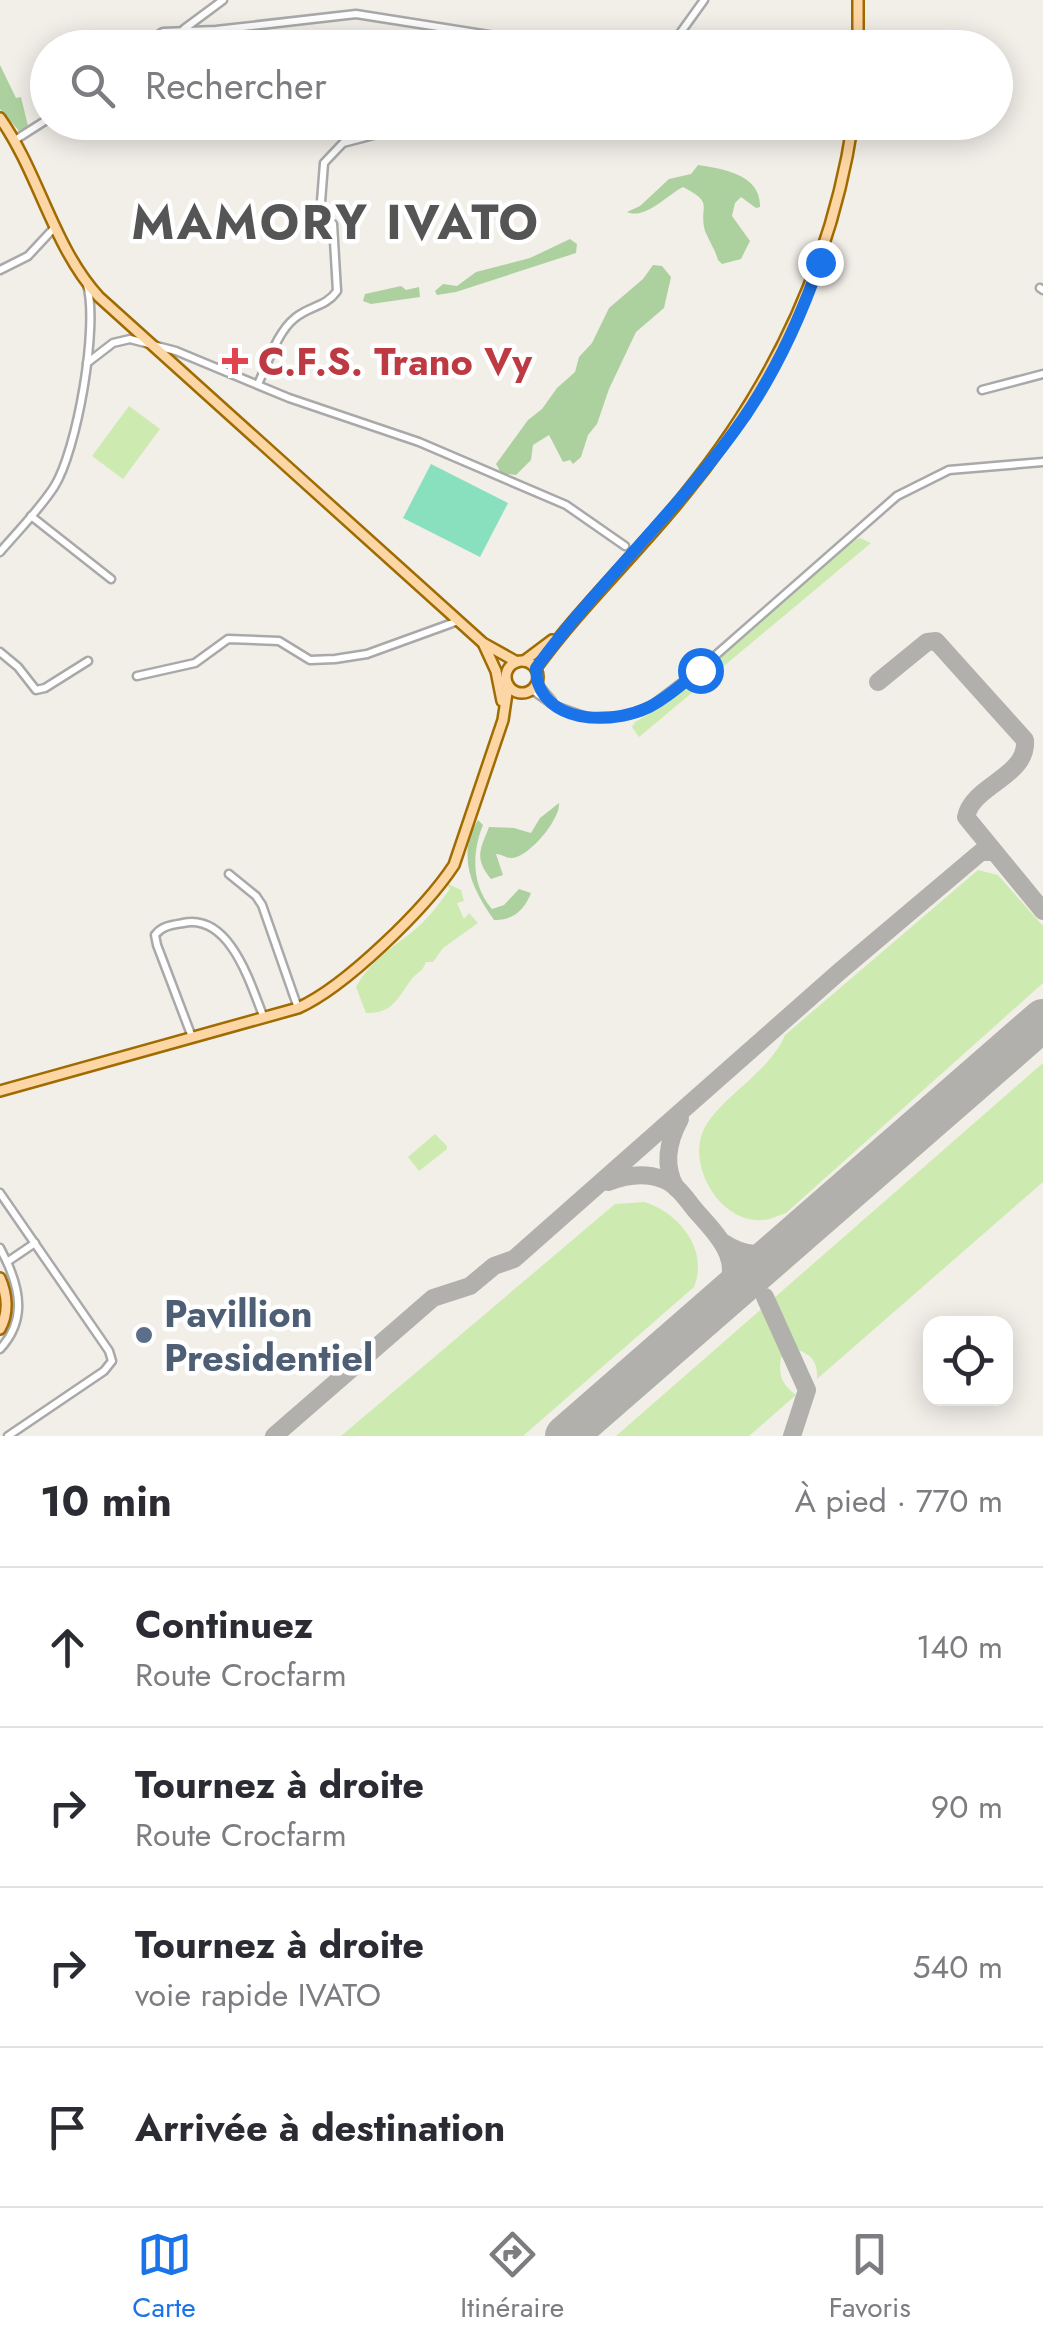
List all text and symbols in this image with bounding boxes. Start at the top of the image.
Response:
search box [30,30,1013,140]
icon: search [65,58,120,113]
text: Rechercher [145,58,327,113]
district label: MAMORY IVATO [131,188,541,257]
route end [798,240,844,286]
place label: C.F.S. Trano Vy [258,334,533,389]
marker: C.F.S. Trano Vy [222,348,248,374]
route start [678,648,724,694]
place label: Pavillion Presidentiel [164,1286,373,1385]
map controls [923,1316,1013,1406]
button: locate [923,1316,1013,1406]
marker: Pavillion Presidentiel [133,1324,155,1346]
text: 10 min [40,1471,172,1532]
text: À pied · 770 m [795,1478,1003,1524]
text: Continuez [135,1597,313,1652]
icon: ahead [40,1620,95,1675]
text: 140 m [916,1624,1003,1670]
text: Route Crocfarm [135,1652,347,1698]
text: Tournez à droite [135,1757,424,1812]
icon: right [40,1780,95,1835]
text: 90 m [931,1784,1003,1830]
text: Route Crocfarm [135,1812,347,1858]
text: Tournez à droite [135,1917,424,1972]
icon: right [40,1940,95,1995]
text: 540 m [913,1944,1003,1990]
text: voie rapide IVATO [135,1972,381,2018]
icon: arrive [40,2100,95,2155]
text: Arrivée à destination [135,2100,505,2155]
tab: Carte [132,2227,196,2328]
tab: Itinéraire [460,2227,564,2328]
tab: Favoris [829,2227,911,2328]

